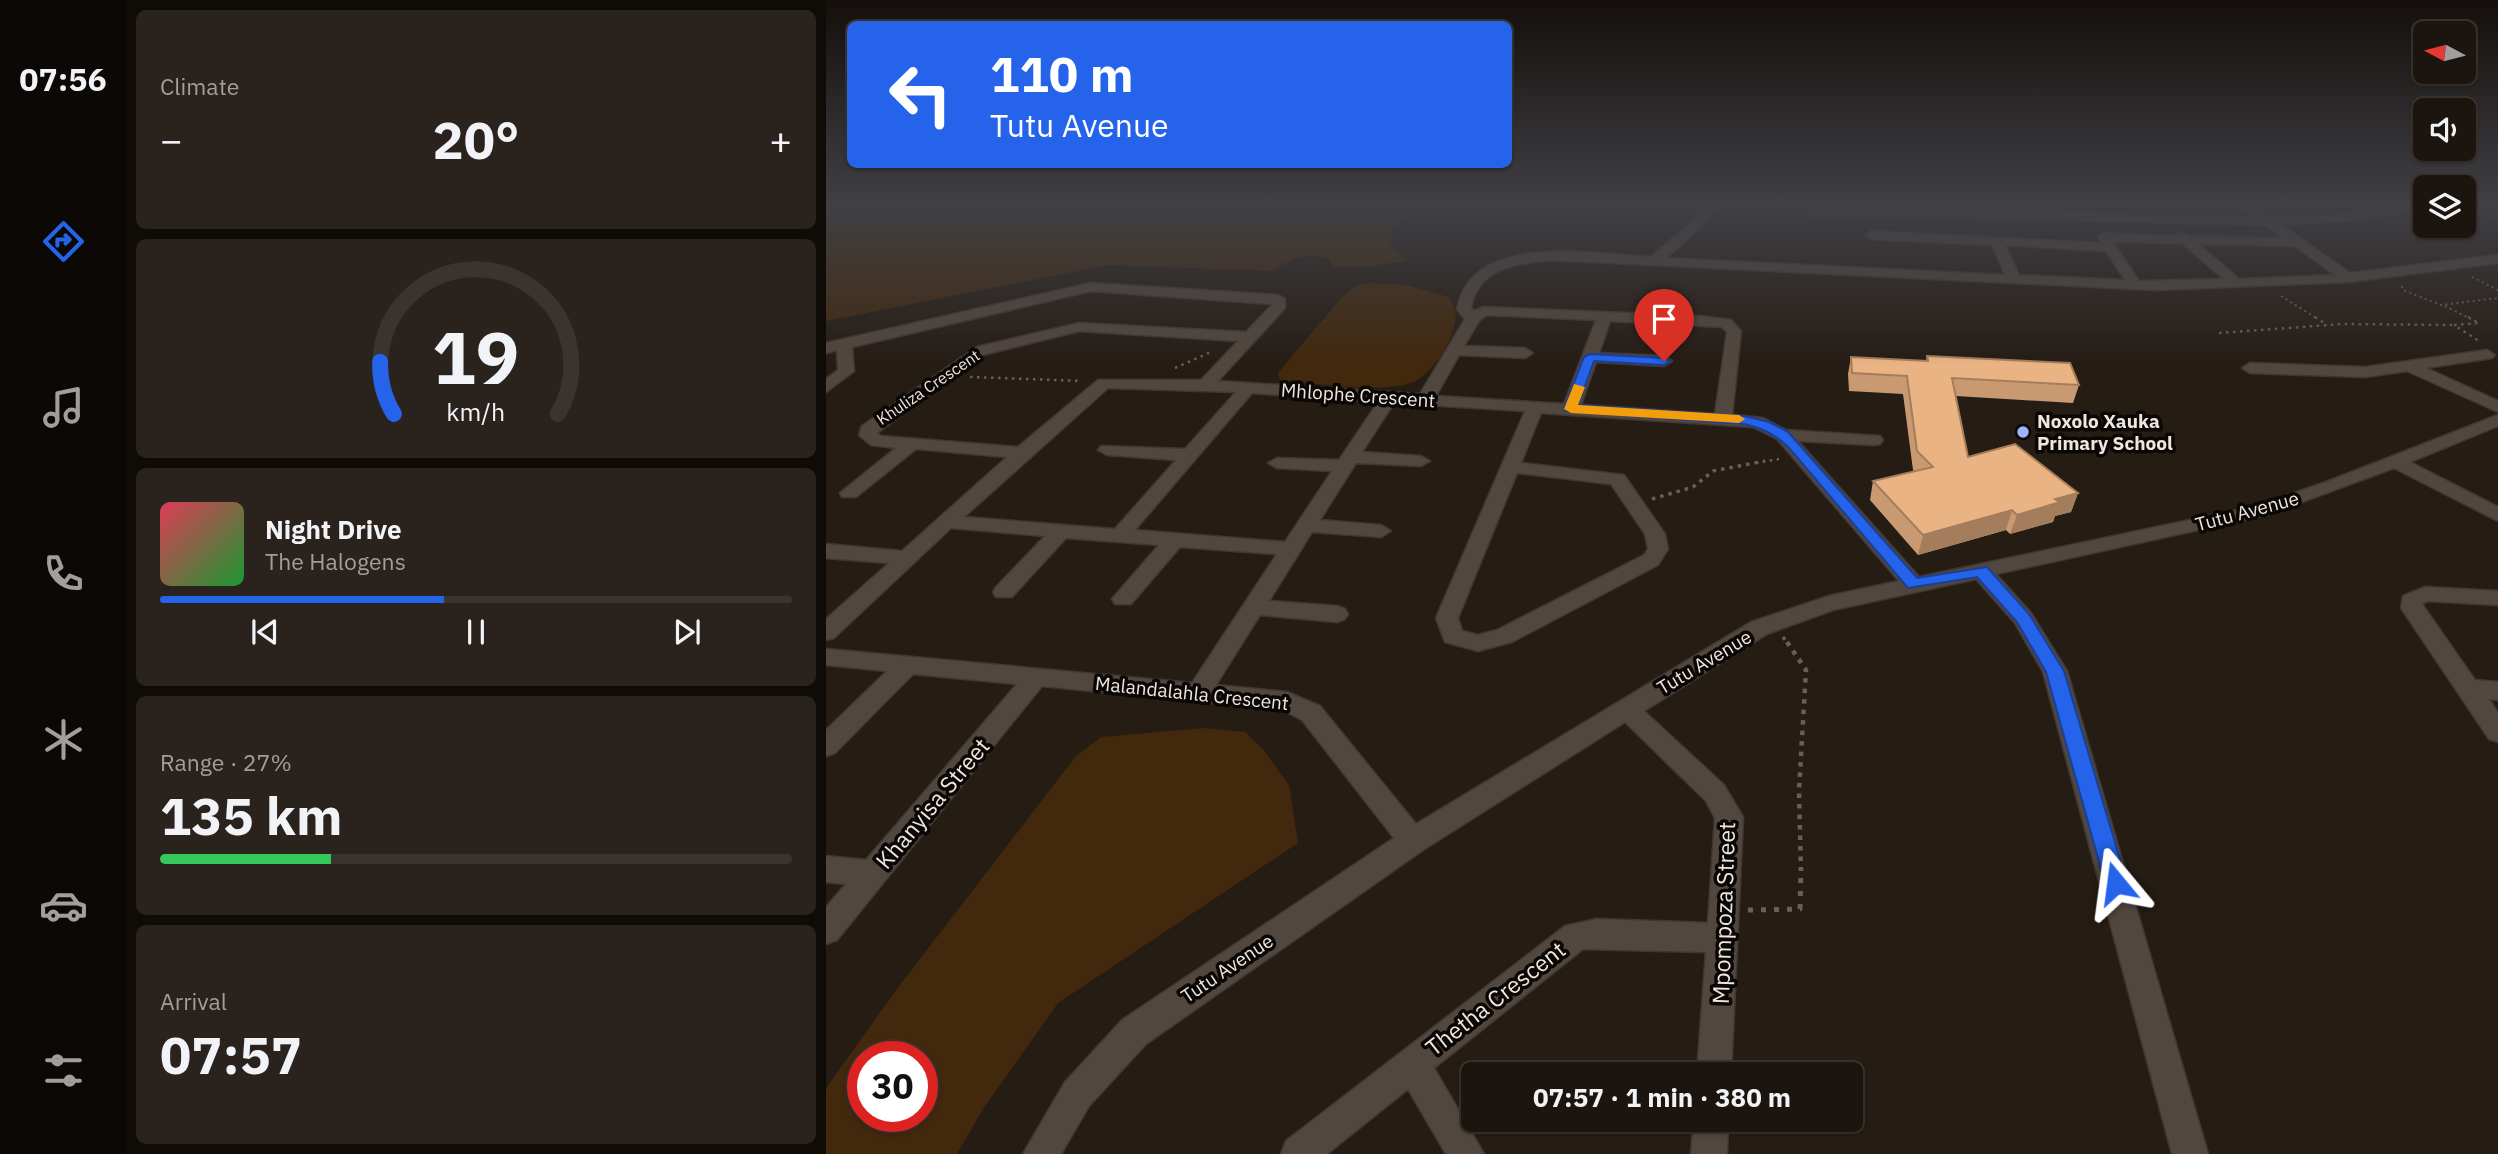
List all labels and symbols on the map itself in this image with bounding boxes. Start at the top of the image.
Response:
north arrow [2413,21,2476,84]
pin [1634,289,1694,361]
street label: Khuliza Crescent [873,345,983,429]
street label: Mhlophe Crescent [1280,378,1436,412]
place label: Noxolo Xauka Primary School [2037,409,2173,455]
marker: Noxolo Xauka Primary School [2015,424,2031,440]
street label: Tutu Avenue [2193,486,2301,536]
street label: Tutu Avenue [1652,624,1756,700]
street label: Malandalahla Crescent [1094,671,1290,715]
street label: Khanyisa Street [868,731,996,875]
street label: Mpompoza Street [1705,821,1741,1005]
position arrow [2079,846,2153,920]
street label: Tutu Avenue [1176,928,1278,1008]
street label: Thetha Crescent [1419,934,1571,1062]
speed limit sign: 30 [847,1041,938,1132]

